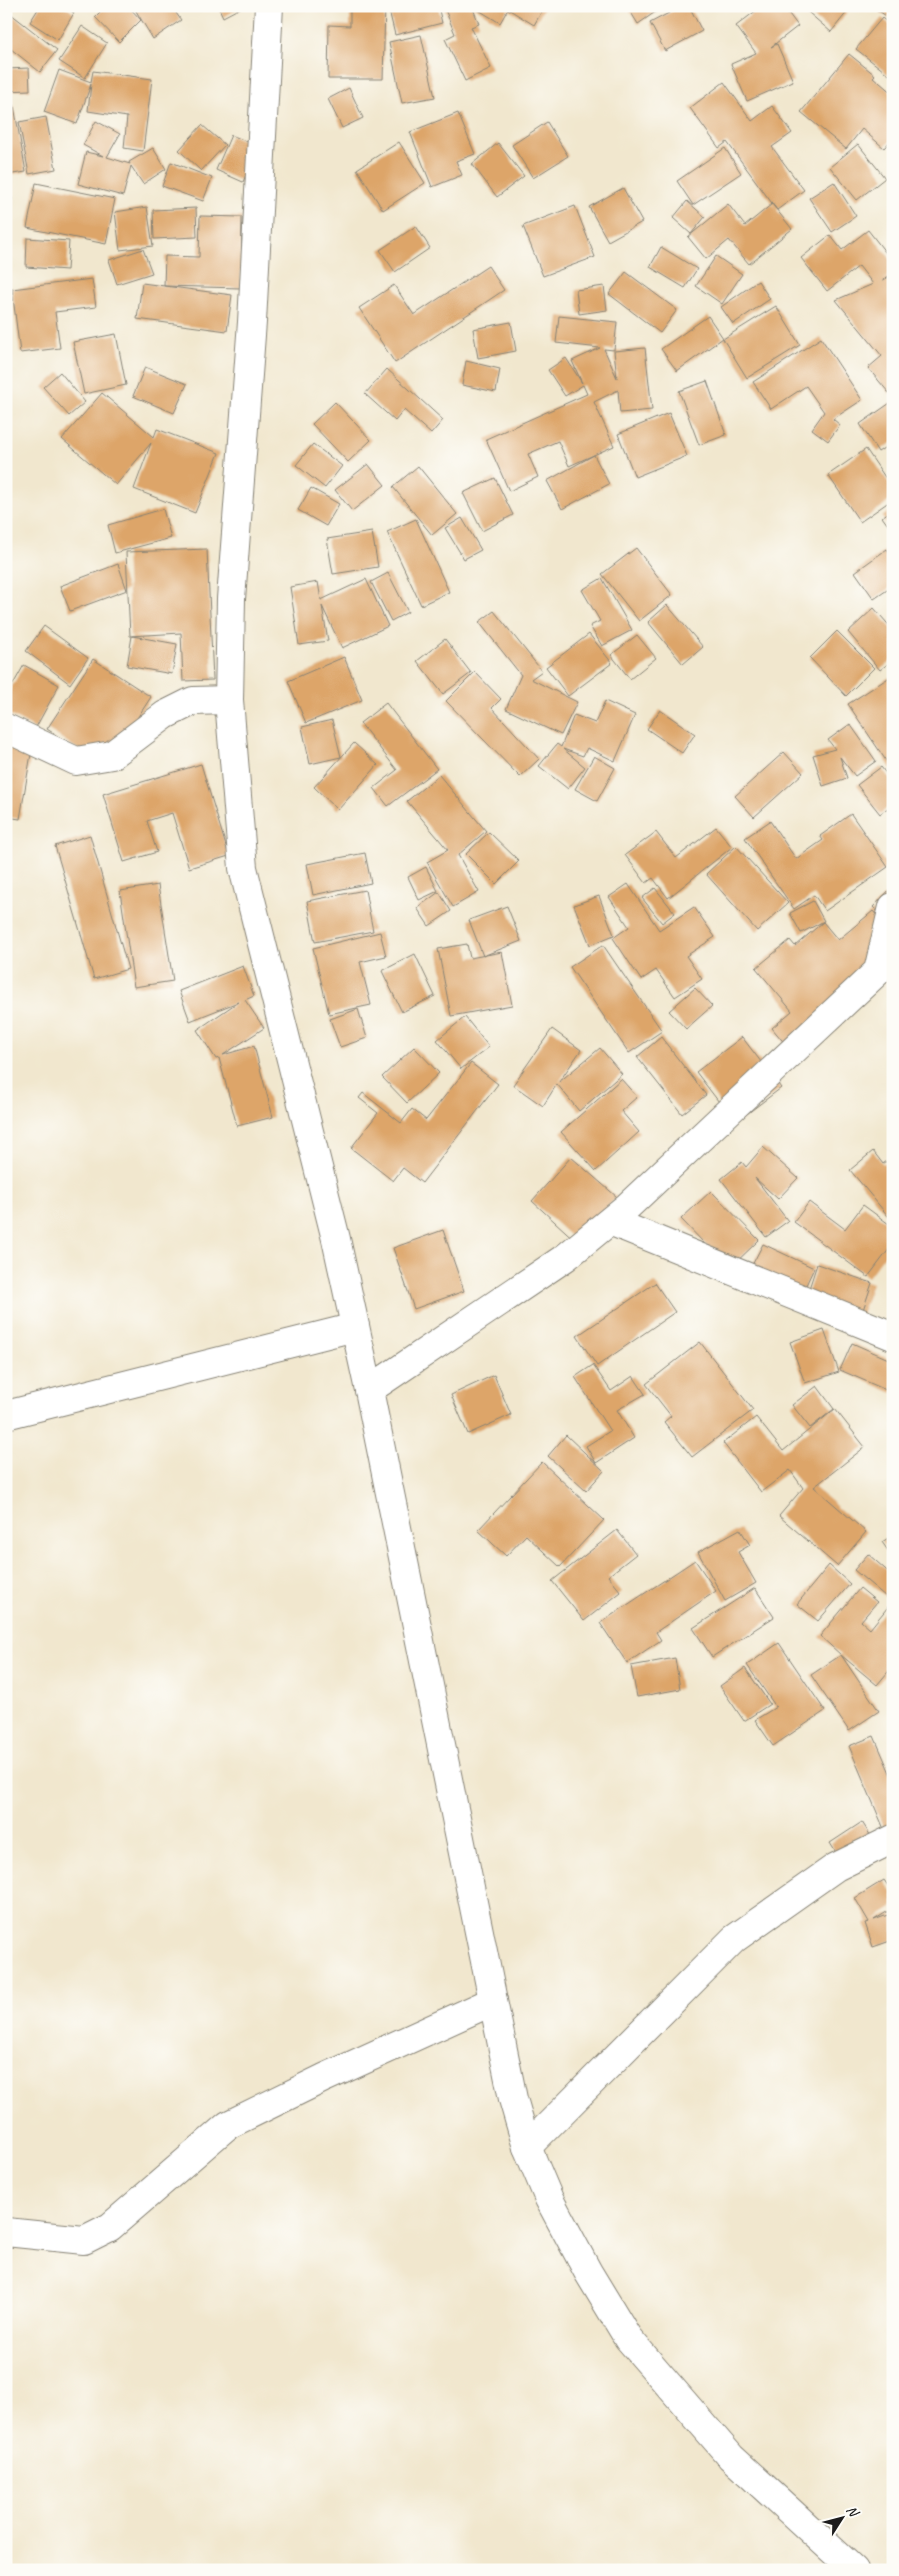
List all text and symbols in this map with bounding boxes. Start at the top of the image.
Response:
north arrow [816,2494,866,2544]
text: N [843,2502,863,2521]

